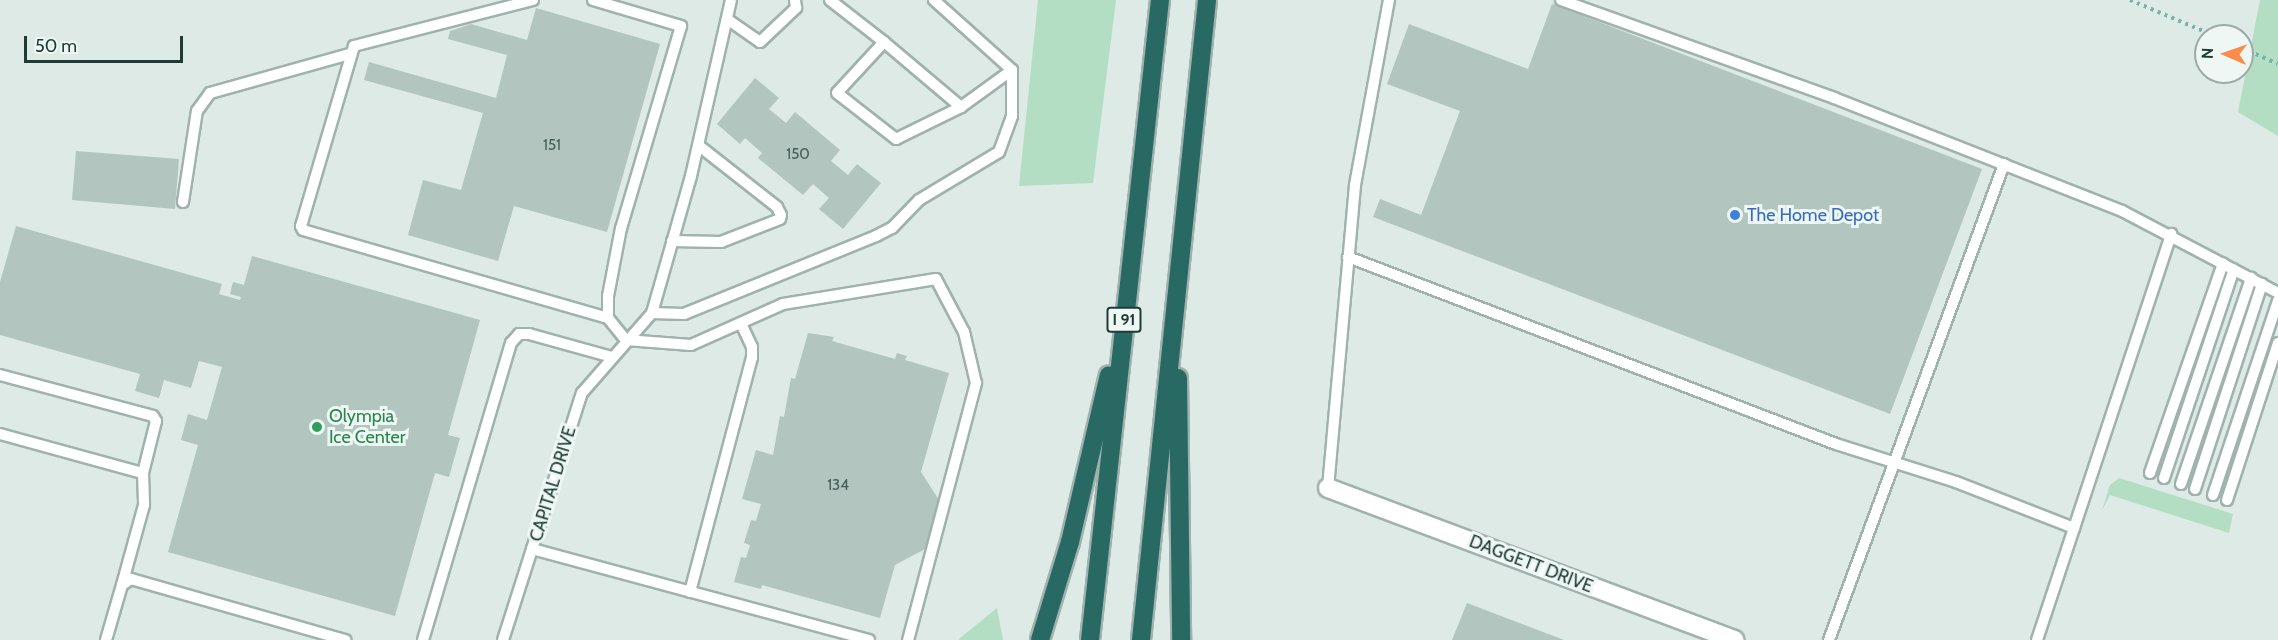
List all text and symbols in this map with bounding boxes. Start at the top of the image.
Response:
scale bar [27,24,186,62]
north arrow [2194,24,2254,84]
text: 50 m [35,35,77,57]
text: N [2198,47,2217,59]
house number: 151 [543,137,561,155]
house number: 150 [786,146,810,164]
place label: The Home Depot [1747,204,1879,226]
marker: The Home Depot [1728,208,1742,222]
road number: I 91 [1106,307,1142,333]
place label: Olympia Ice Center [329,406,406,448]
marker: Olympia Ice Center [310,420,324,434]
street label: CAPITAL DRIVE [525,424,581,544]
house number: 134 [827,477,849,495]
street label: DAGGETT DRIVE [1466,531,1596,597]

